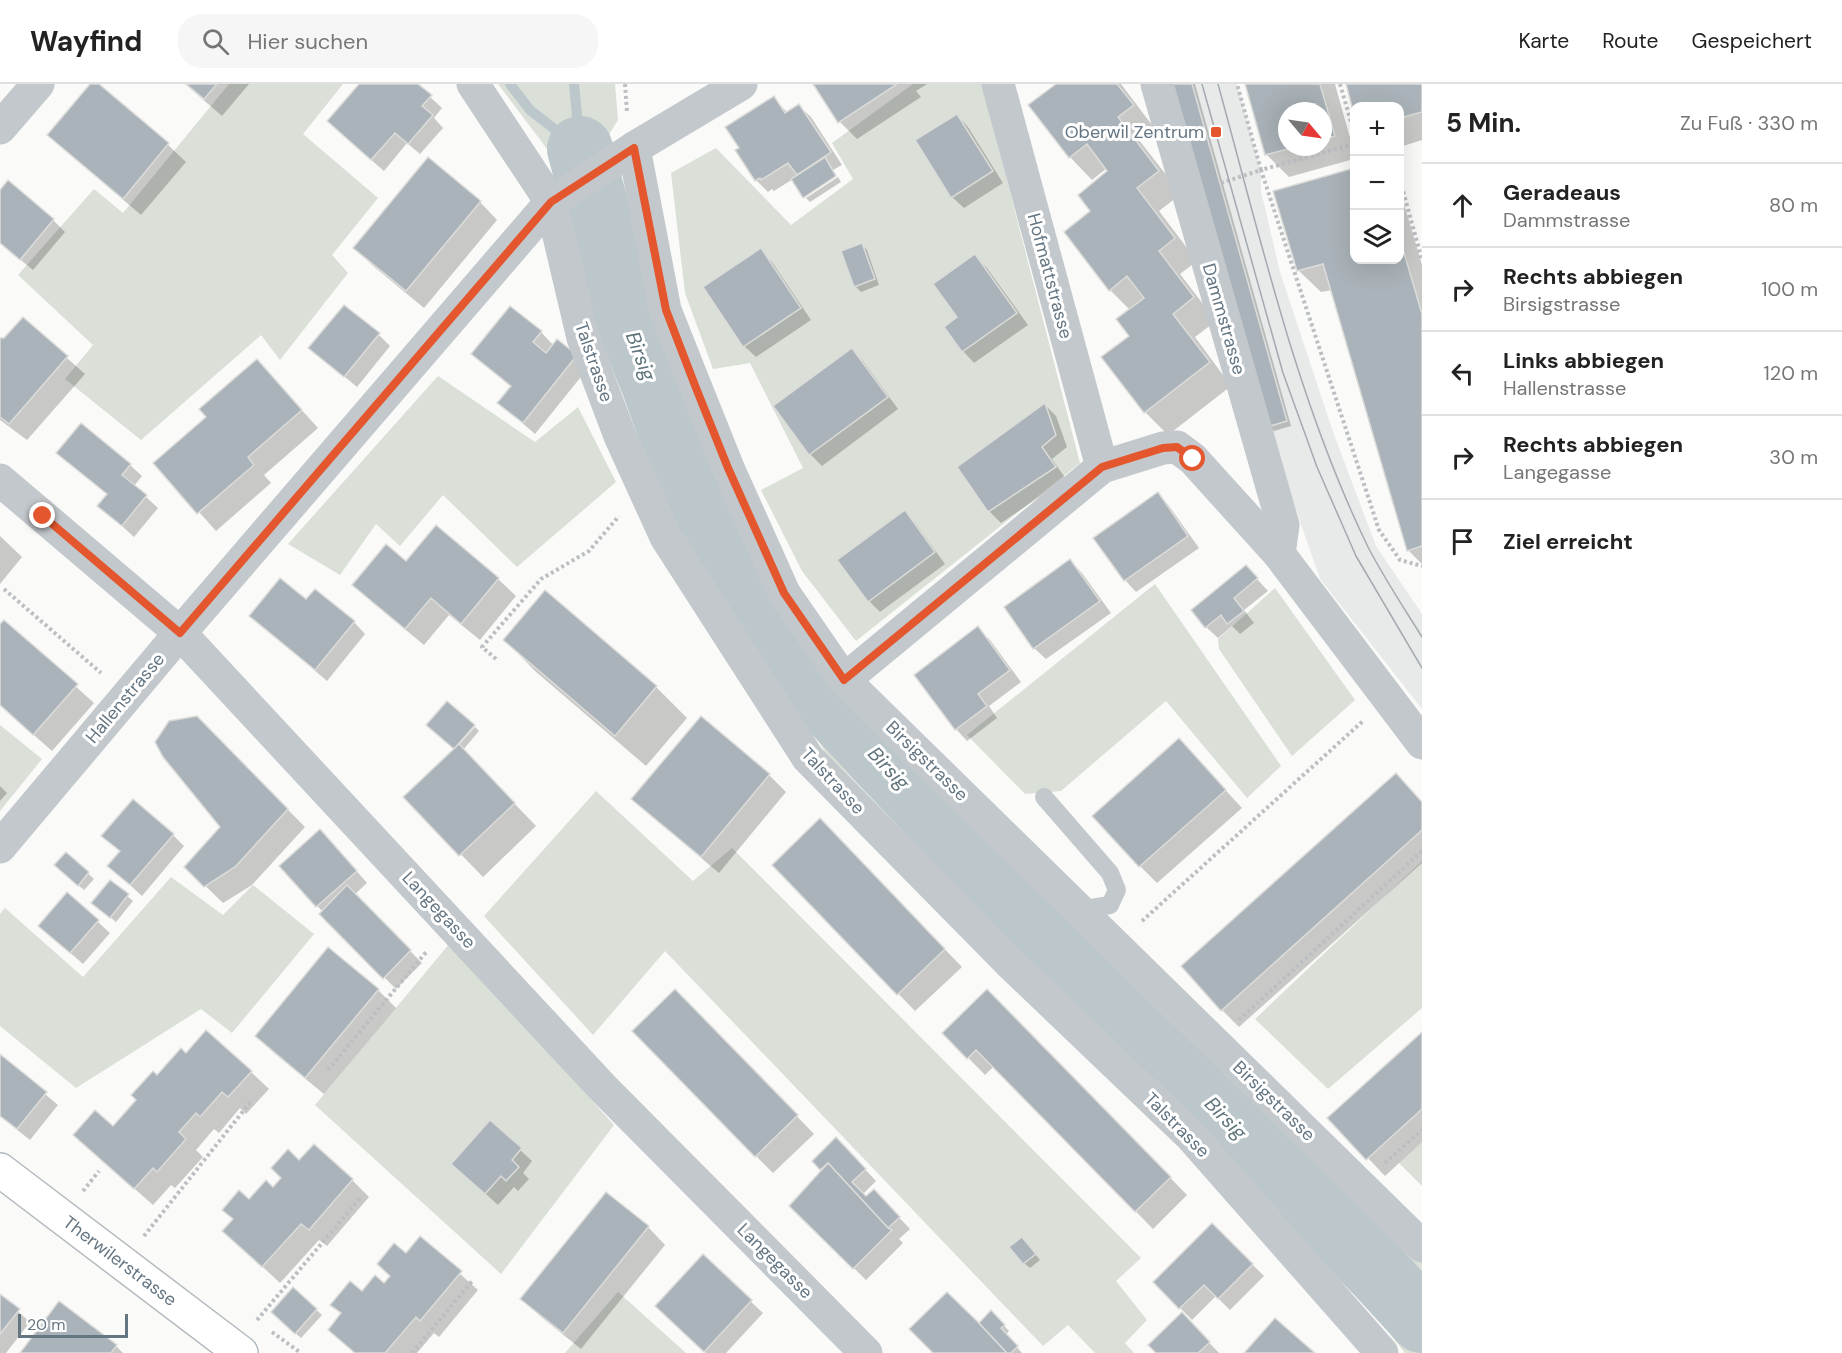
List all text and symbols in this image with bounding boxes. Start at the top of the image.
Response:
search box [178,14,598,68]
text: Wayfind [30,23,142,60]
icon: search [199,25,232,58]
text: Hier suchen [247,27,368,56]
text: Karte [1518,27,1569,55]
text: Route [1602,27,1658,55]
text: Gespeichert [1691,27,1812,55]
north arrow [1278,102,1332,156]
map controls [1350,102,1404,264]
button: + [1350,102,1404,156]
text: 5 Min. [1446,106,1521,140]
text: Zu Fuß · 330 m [1680,110,1818,136]
place label: Oberwil Zentrum [1065,120,1204,144]
marker: Oberwil Zentrum [1209,125,1223,139]
button: − [1350,156,1404,210]
text: Geradeaus [1503,178,1621,207]
icon: ahead [1446,189,1479,222]
text: 80 m [1769,192,1818,218]
text: Dammstrasse [1503,207,1630,233]
button: layers [1350,210,1404,264]
street label: Hofmattstrasse [1022,211,1078,341]
street label: Dammstrasse [1197,261,1251,377]
text: Rechts abbiegen [1503,262,1683,291]
icon: right [1446,273,1479,306]
text: 100 m [1761,276,1818,302]
text: Birsigstrasse [1503,291,1620,317]
street label: Talstrasse [569,319,619,405]
water label: Birsig [620,328,662,385]
text: Links abbiegen [1503,346,1664,375]
icon: left [1446,357,1479,390]
text: 120 m [1764,360,1818,386]
text: Hallenstrasse [1503,375,1626,401]
text: Rechts abbiegen [1503,430,1683,459]
icon: right [1446,441,1479,474]
text: 30 m [1769,444,1818,470]
route start [1179,445,1205,471]
text: Langegasse [1503,459,1611,485]
route end [29,502,55,528]
icon: arrive [1446,525,1479,558]
text: Ziel erreicht [1503,527,1633,556]
street label: Hallenstrasse [80,648,170,748]
street label: Birsigstrasse [881,717,973,805]
water label: Birsig [863,741,915,795]
street label: Talstrasse [796,742,870,820]
street label: Langegasse [397,866,481,954]
street label: Birsigstrasse [1228,1056,1320,1146]
street label: Talstrasse [1139,1087,1215,1163]
water label: Birsig [1199,1091,1253,1146]
street label: Therwilerstrasse [58,1210,182,1312]
street label: Langegasse [732,1218,818,1304]
scale bar [18,1311,128,1338]
text: 20 m [27,1314,66,1335]

